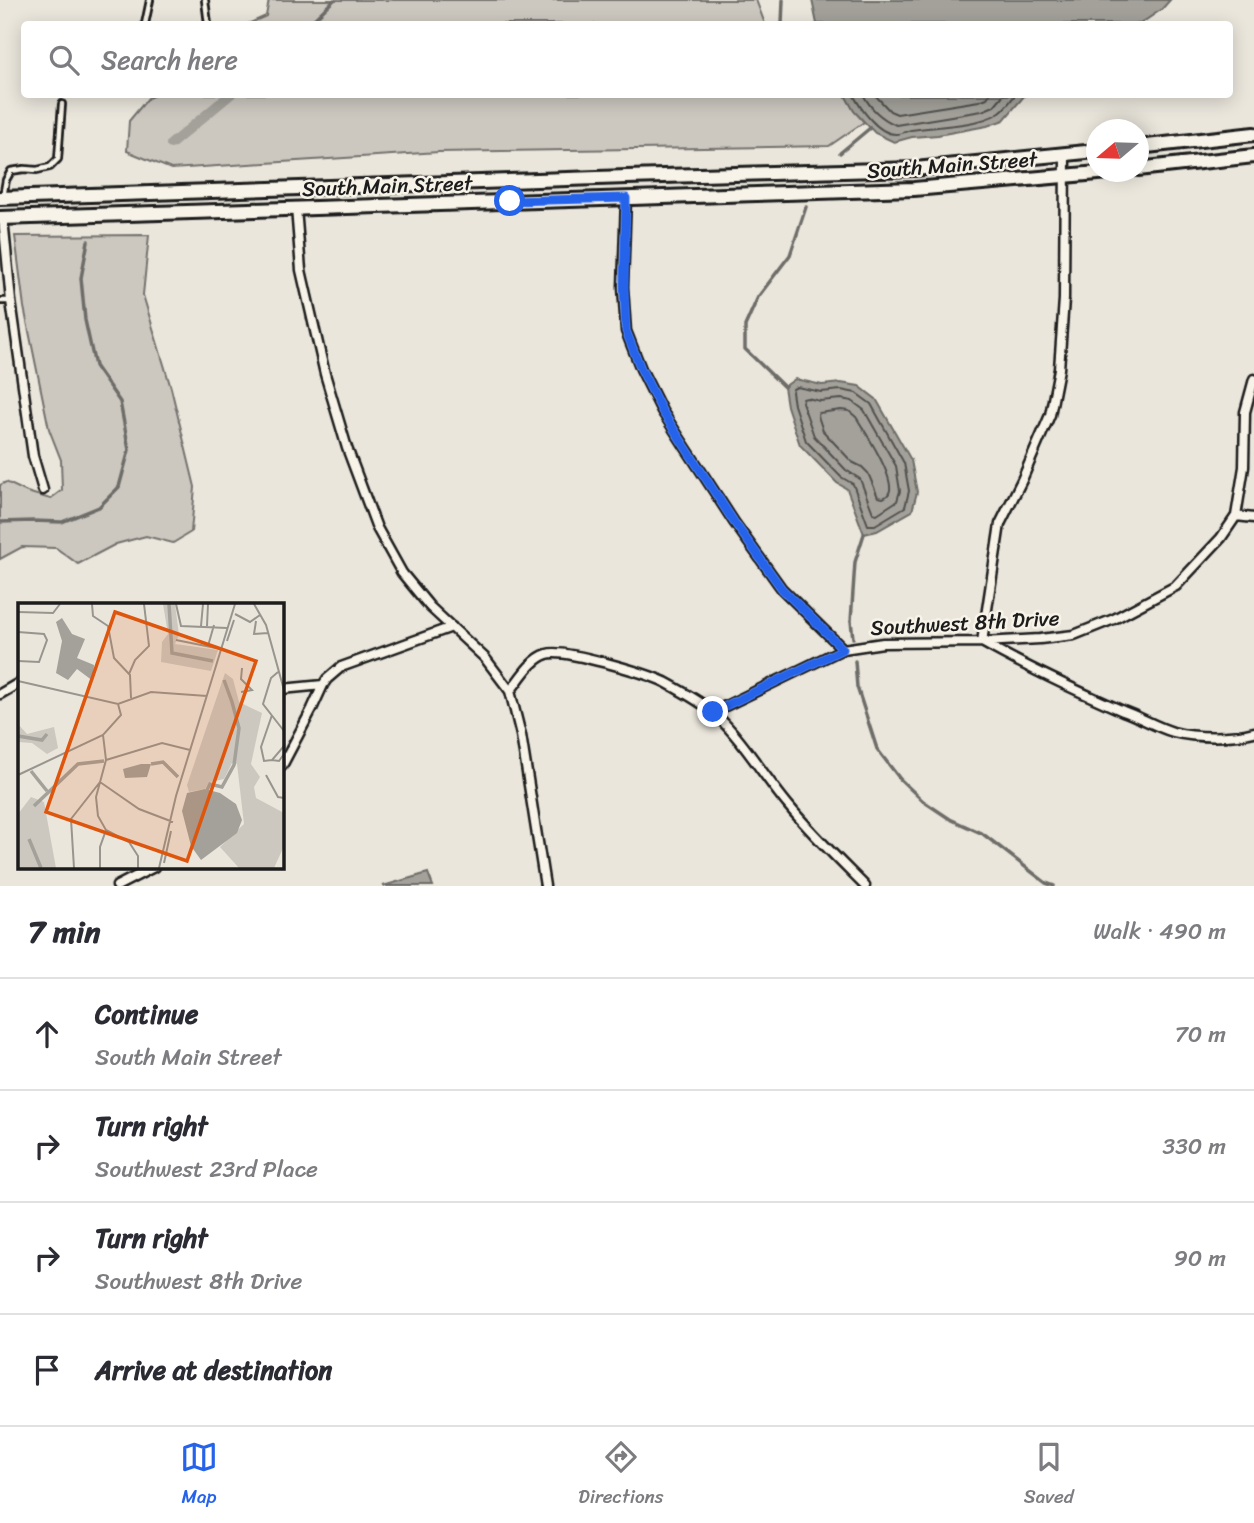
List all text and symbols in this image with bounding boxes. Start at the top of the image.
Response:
search box [21,21,1233,98]
text: Search here [101,37,238,83]
icon: search [45,41,83,79]
north arrow [1086,119,1149,182]
street label: South Main Street [866,140,1040,190]
street label: South Main Street [301,164,474,208]
route start [494,185,525,216]
street label: Southwest 8th Drive [869,599,1061,647]
inset map [18,603,284,869]
route end [697,696,728,727]
text: 7 min [28,905,100,959]
text: Walk · 490 m [1093,911,1226,952]
text: Continue [95,991,198,1037]
text: 70 m [1175,1014,1226,1055]
icon: ahead [28,1015,66,1053]
text: South Main Street [95,1037,282,1078]
text: Turn right [95,1103,208,1149]
text: 330 m [1163,1126,1226,1167]
icon: right [28,1127,66,1165]
text: Southwest 23rd Place [95,1149,318,1190]
text: Turn right [95,1215,208,1261]
text: 90 m [1174,1238,1226,1279]
icon: right [28,1239,66,1277]
text: Southwest 8th Drive [95,1261,302,1302]
text: Arrive at destination [95,1347,332,1393]
icon: arrive [28,1351,66,1389]
tab: Map [180,1438,218,1513]
tab: Directions [578,1438,664,1513]
tab: Saved [1024,1438,1074,1513]

